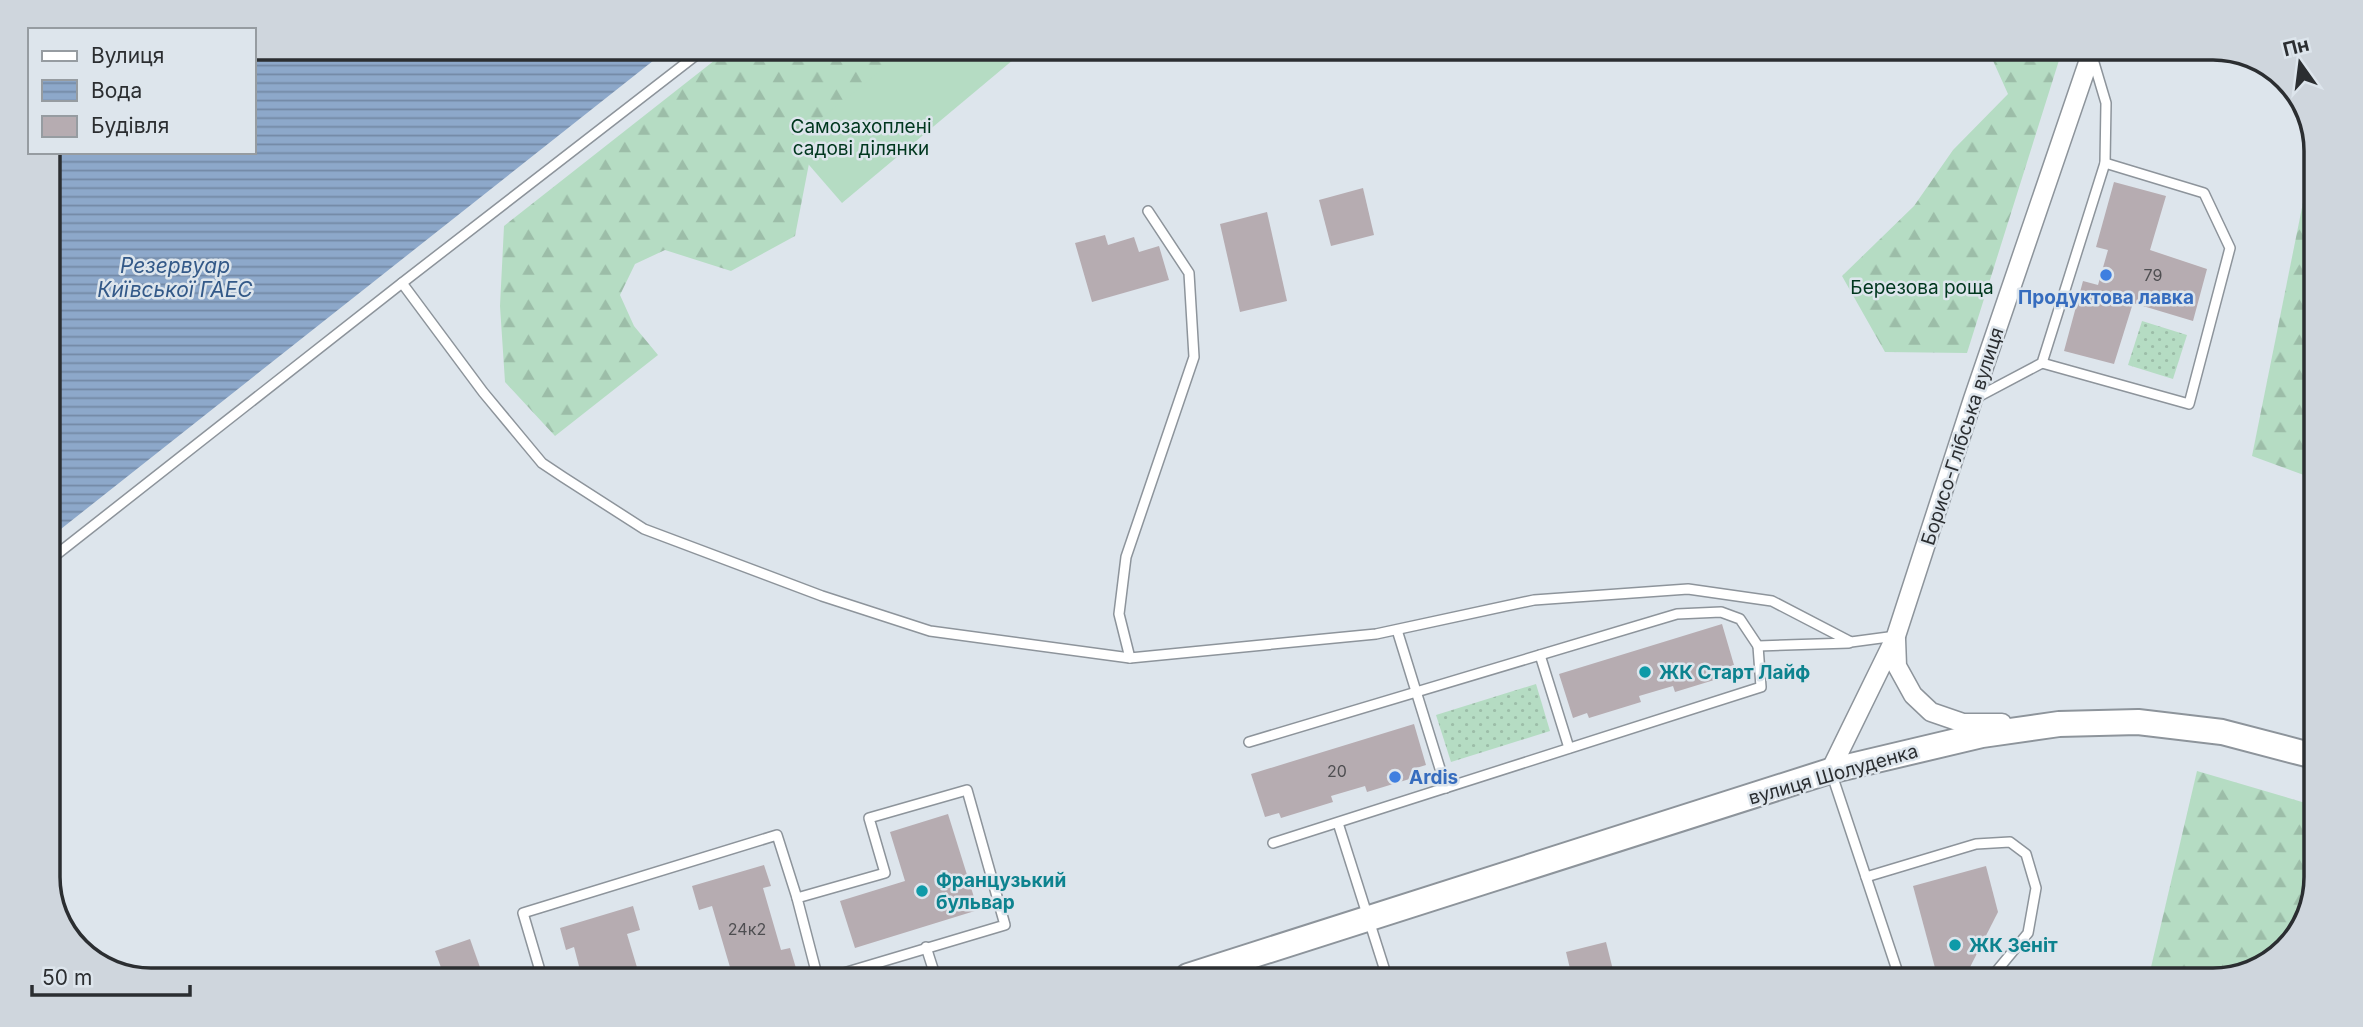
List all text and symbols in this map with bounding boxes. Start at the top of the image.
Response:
legend [28,28,256,154]
north arrow [2265,28,2335,98]
text: Пн [2281,33,2311,61]
text: Вулиця [91,43,164,68]
text: Вода [91,78,142,103]
text: Будівля [91,113,169,138]
park label: Самозахоплені садові ділянки [791,115,931,160]
water label: Резервуар Київської ГАЕС [97,253,253,302]
house number: 79 [2144,265,2162,285]
marker: Продуктова лавка [2098,267,2114,283]
park label: Березова роща [1850,276,1994,299]
place label: Продуктова лавка [2018,286,2194,309]
street label: Борисо-Глібська вулиця [1916,324,2009,548]
place label: ЖК Старт Лайф [1659,661,1810,684]
marker: ЖК Старт Лайф [1637,664,1653,680]
street label: вулиця Шолуденка [1746,739,1921,810]
house number: 20 [1327,761,1347,781]
place label: Ardis [1409,766,1458,789]
marker: Ardis [1387,769,1403,785]
place label: Французький бульвар [936,869,1066,914]
marker: Французький бульвар [914,883,930,899]
house number: 24к2 [728,919,766,939]
place label: ЖК Зеніт [1969,934,2058,957]
marker: ЖК Зеніт [1947,937,1963,953]
scale bar [32,954,189,998]
text: 50 m [42,965,92,990]

